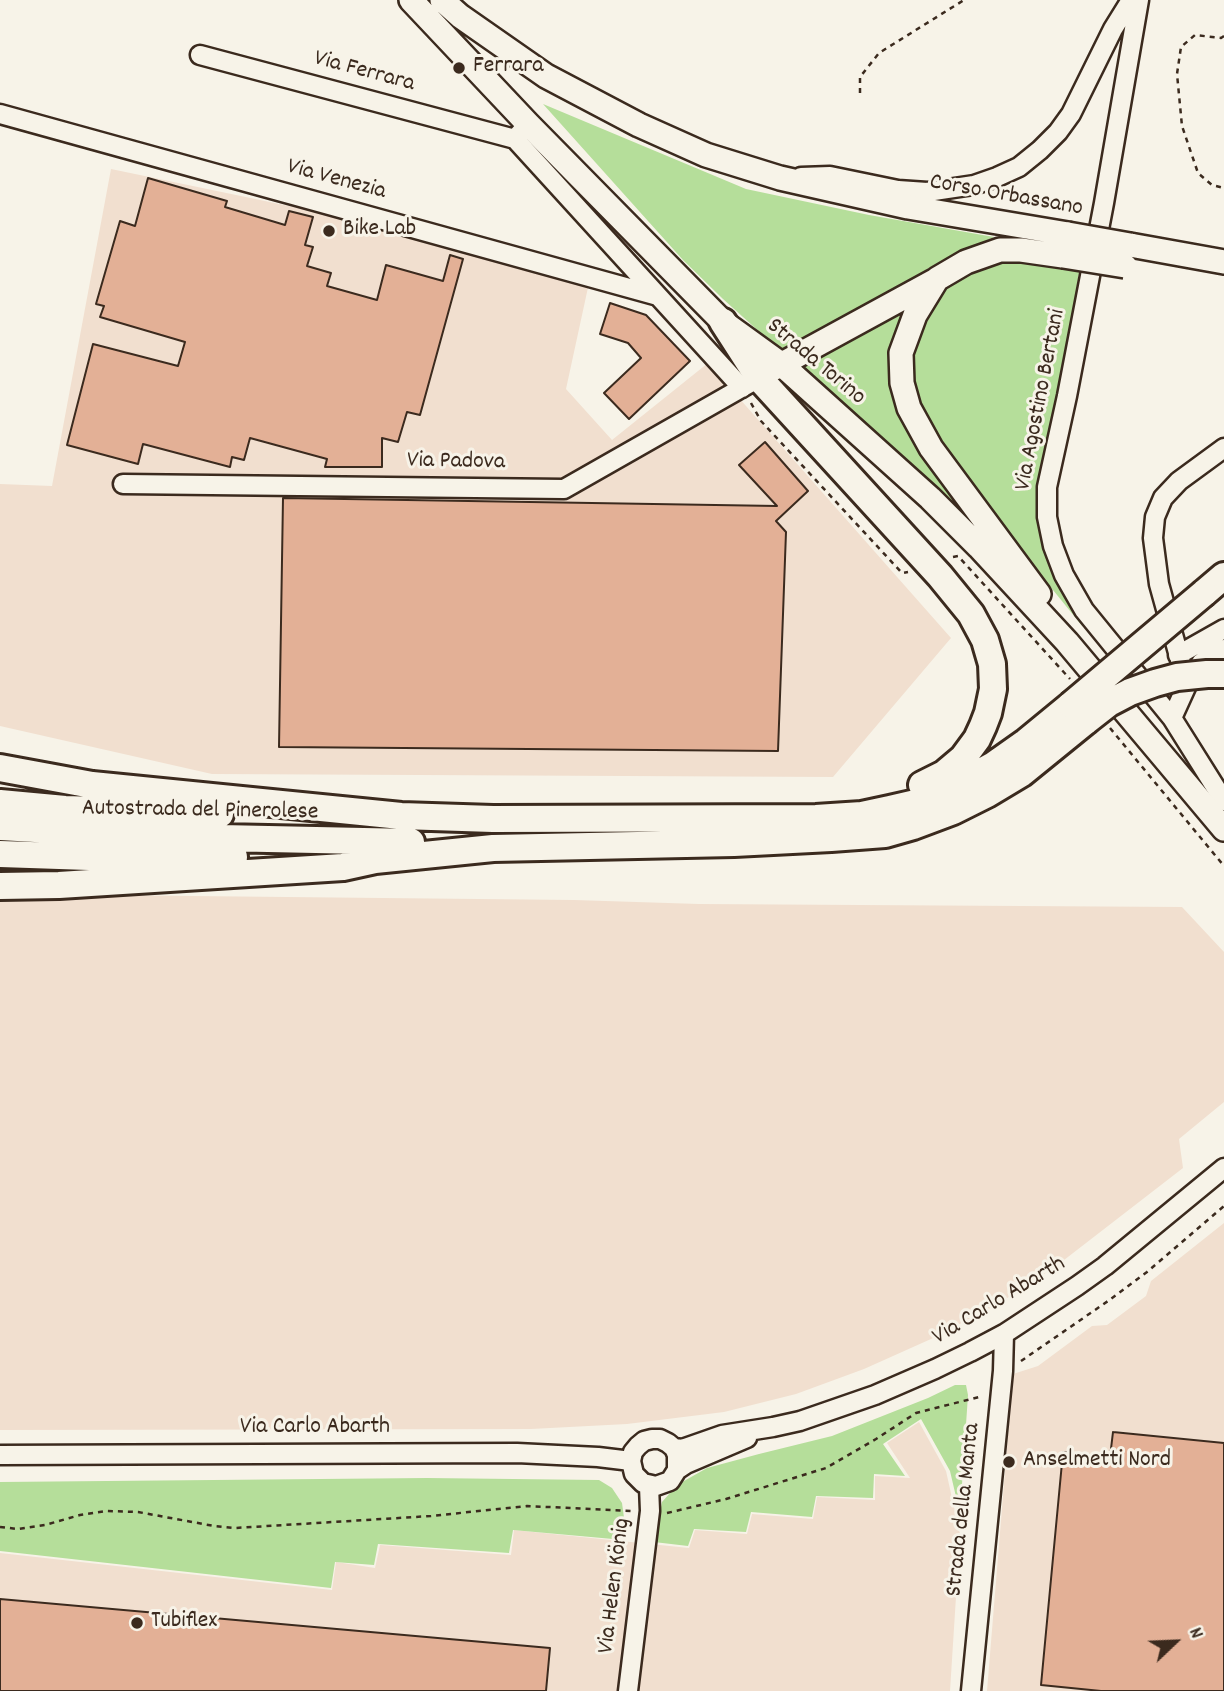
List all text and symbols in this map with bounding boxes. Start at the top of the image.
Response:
street label: Via Ferrara [310,46,418,100]
place label: Ferrara [473,54,543,82]
marker: Ferrara [451,60,467,76]
street label: Via Venezia [283,154,389,208]
street label: Corso Orbassano [927,169,1085,225]
place label: Bike Lab [343,217,416,245]
marker: Bike Lab [321,223,337,239]
street label: Via Agostino Bertani [1010,307,1074,493]
street label: Strada Torino [759,313,871,413]
street label: Via Padova [407,448,505,478]
street label: Autostrada del Pinerolese [81,796,319,828]
street label: Via Carlo Abarth [928,1251,1072,1353]
street label: Via Carlo Abarth [240,1415,390,1443]
street label: Strada della Manta [942,1422,988,1598]
place label: Anselmetti Nord [1023,1448,1171,1476]
marker: Anselmetti Nord [1001,1454,1017,1470]
street label: Via Helen König [593,1517,639,1655]
north arrow [1140,1607,1210,1677]
place label: Tubiflex [151,1609,217,1637]
marker: Tubiflex [129,1615,145,1631]
text: N [1181,1624,1209,1643]

